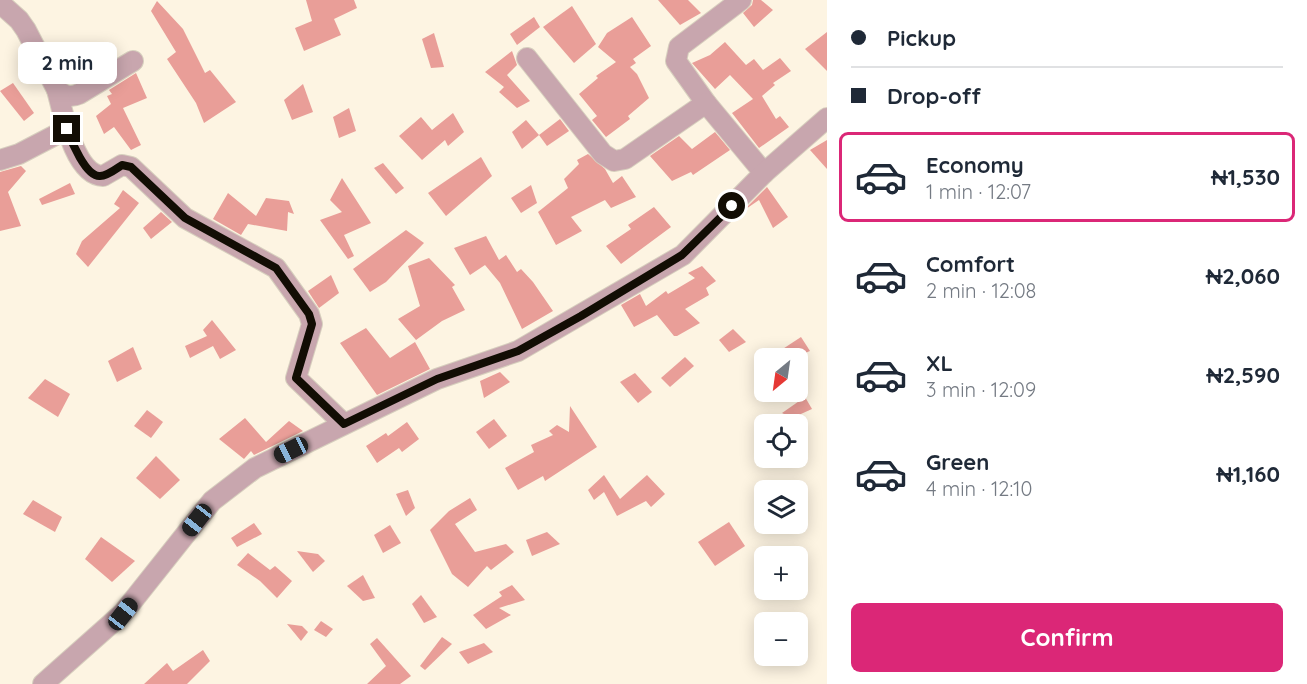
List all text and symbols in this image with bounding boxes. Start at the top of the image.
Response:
text: Pickup [887,24,956,52]
callout: 2 min [17,42,116,84]
text: 2 min [41,50,94,75]
text: Drop-off [887,82,981,110]
route end [53,115,80,142]
icon: car [854,150,908,204]
text: Economy [926,151,1024,179]
text: ₦1,530 [1211,163,1280,191]
text: 1 min · 12:07 [926,179,1031,204]
route start [718,192,745,219]
icon: car [854,249,908,303]
text: Comfort [926,250,1015,278]
text: ₦2,060 [1206,262,1280,290]
text: 2 min · 12:08 [926,278,1036,303]
north arrow [754,348,808,402]
map controls [754,348,808,666]
icon: car [854,348,908,402]
text: XL [926,349,953,377]
text: ₦2,590 [1207,361,1280,389]
text: 3 min · 12:09 [926,377,1036,402]
button: locate [754,414,808,468]
car [271,434,311,466]
icon: car [854,447,908,501]
text: Green [926,448,989,476]
text: ₦1,160 [1217,460,1280,488]
text: 4 min · 12:10 [926,476,1032,501]
button: layers [754,480,808,534]
car [179,500,215,540]
button: + [754,546,808,600]
car [105,594,141,634]
button: Confirm [851,603,1283,672]
button: − [754,612,808,666]

